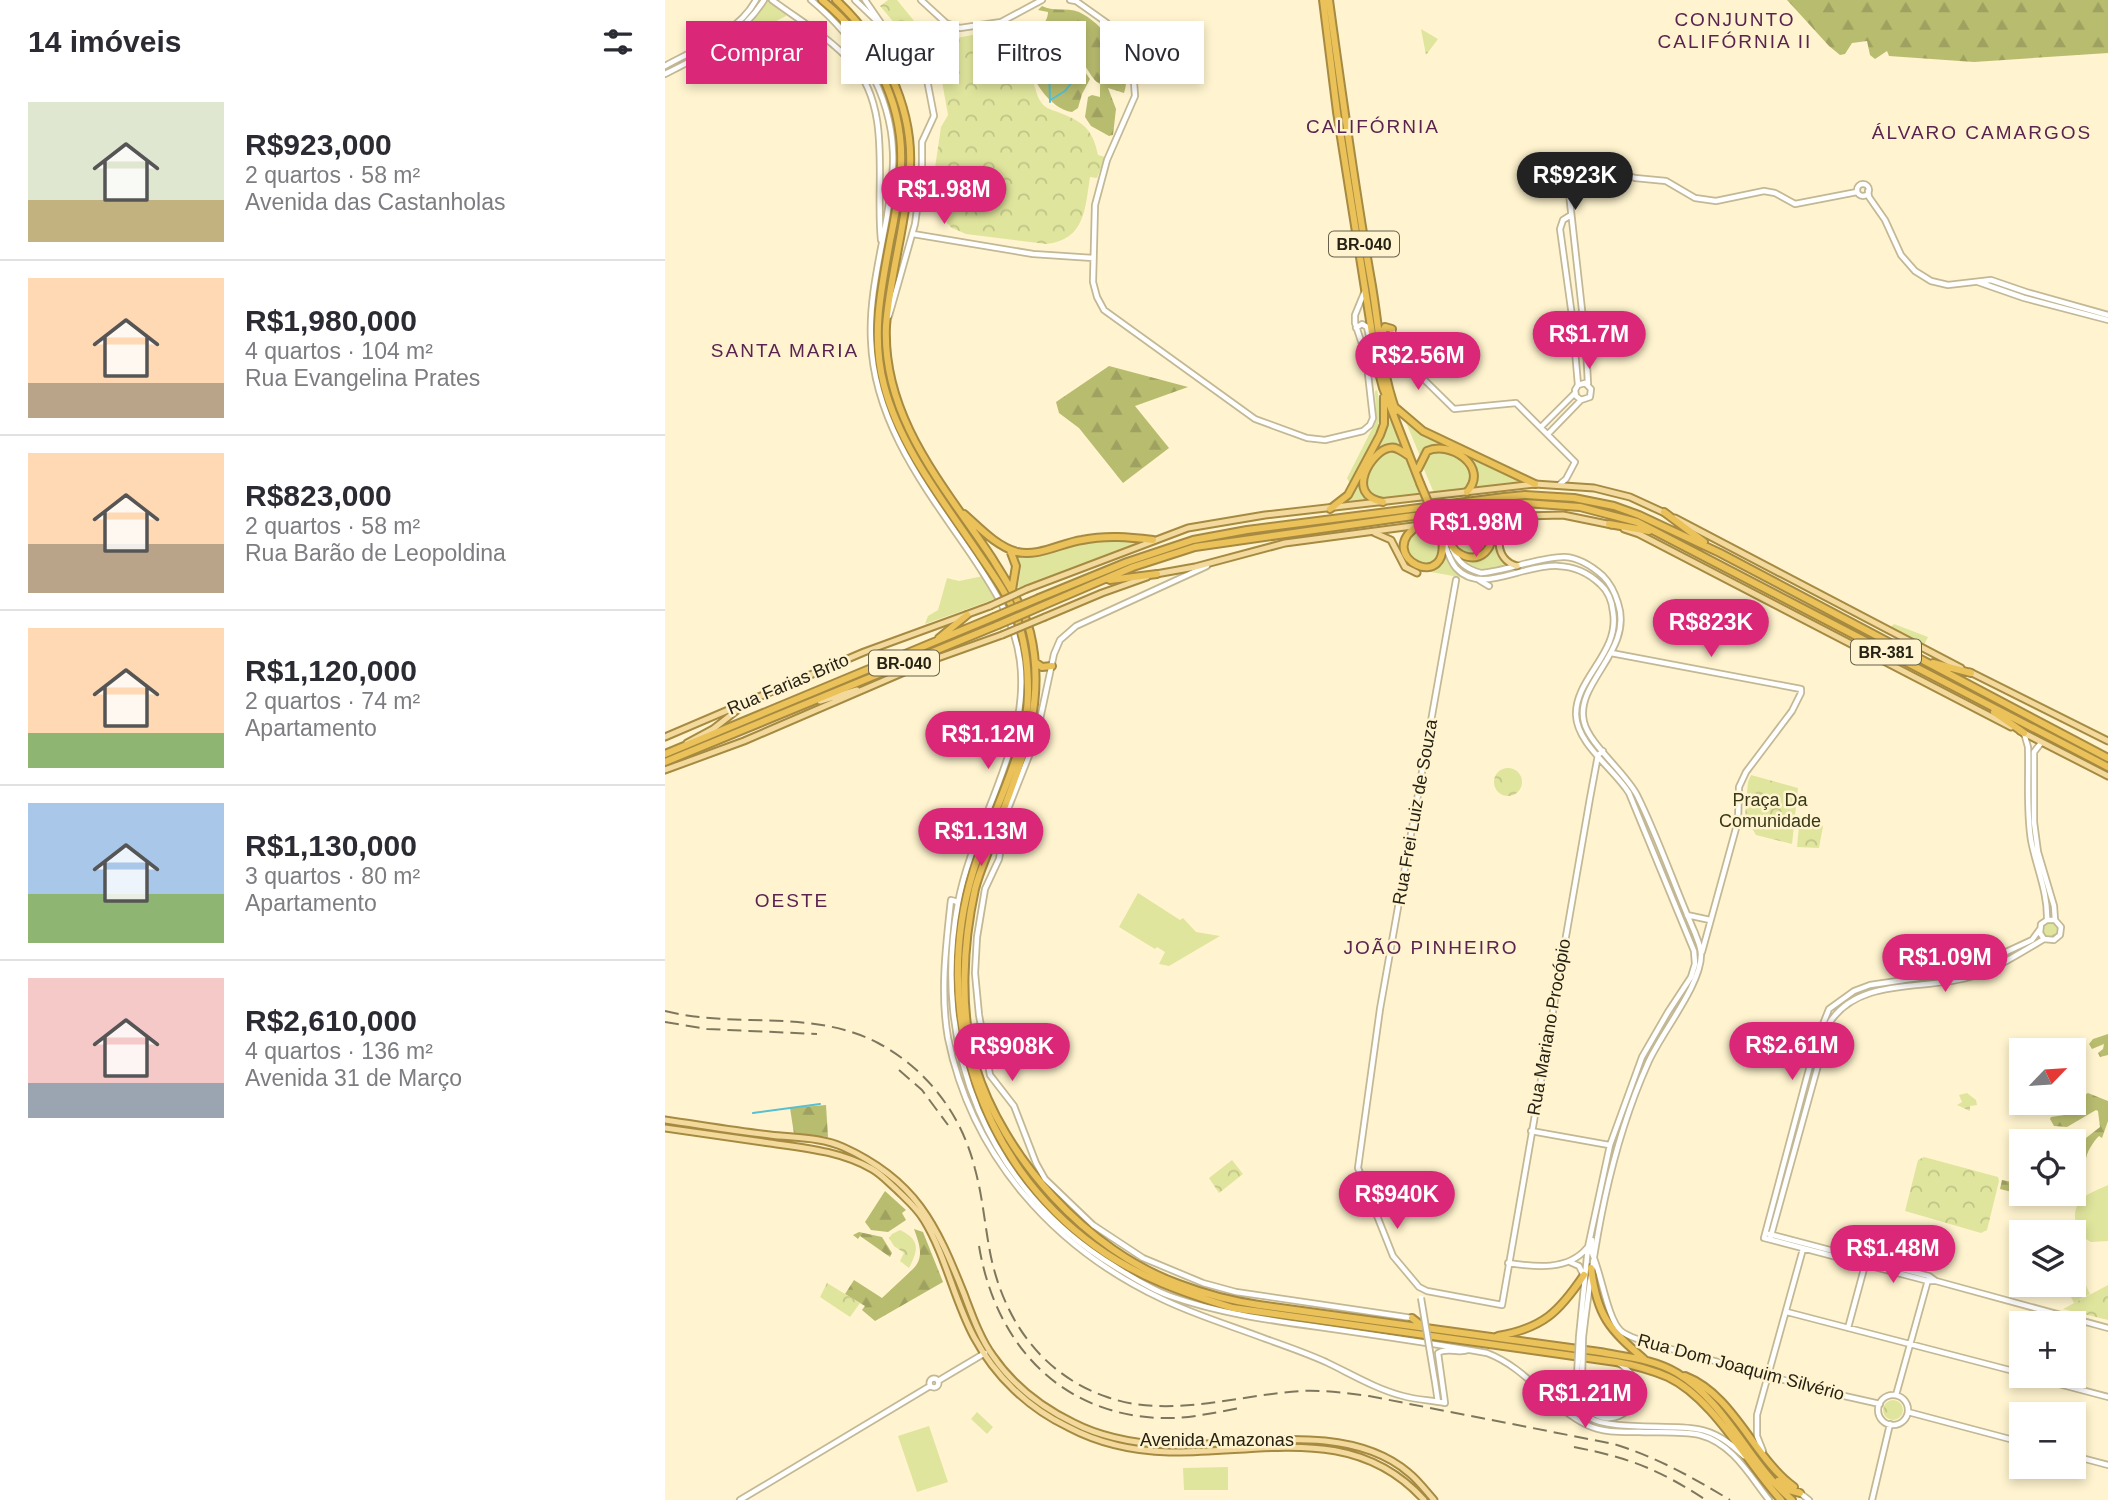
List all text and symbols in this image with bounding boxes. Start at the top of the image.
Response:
district label: CONJUNTO CALIFÓRNIA II [1658,9,1812,52]
chip: Comprar [686,21,827,84]
chip: Alugar [841,21,959,84]
chip: Filtros [973,21,1086,84]
chip: Novo [1100,21,1204,84]
icon: filters [599,23,637,61]
text: 14 imóveis [28,25,181,58]
district label: CALIFÓRNIA [1306,116,1440,137]
district label: ÁLVARO CAMARGOS [1872,122,2092,143]
text: R$923,000 [245,128,392,161]
icon: home [84,130,168,214]
pin: R$923K [1518,152,1632,212]
text: 2 quartos · 58 m² [245,162,420,188]
text: R$923K [1533,162,1617,188]
pin: R$1.98M [879,166,1009,226]
text: R$1.98M [897,176,991,202]
text: Avenida das Castanholas [245,189,505,215]
road number: BR-040 [1329,232,1399,256]
text: R$1,980,000 [245,304,417,337]
icon: home [84,306,168,390]
pin: R$1.7M [1532,312,1646,371]
text: R$1.7M [1549,321,1629,347]
pin: R$2.56M [1353,332,1483,392]
text: 4 quartos · 104 m² [245,338,433,364]
district label: SANTA MARIA [711,340,859,361]
text: R$2.56M [1371,342,1465,368]
text: Rua Evangelina Prates [245,365,480,391]
text: R$823,000 [245,479,392,512]
icon: home [84,481,168,565]
pin: R$1.98M [1411,500,1541,559]
text: R$1.98M [1429,509,1523,535]
text: 2 quartos · 58 m² [245,513,420,539]
text: Rua Barão de Leopoldina [245,540,506,566]
pin: R$823K [1654,600,1768,659]
text: R$823K [1669,609,1753,635]
road number: BR-381 [1851,639,1921,664]
street label: Rua Farias Brito [724,649,852,719]
road number: BR-040 [869,650,939,676]
text: R$1,120,000 [245,654,417,687]
icon: home [84,656,168,740]
text: 2 quartos · 74 m² [245,688,420,714]
pin: R$1.12M [923,712,1053,771]
text: Apartamento [245,715,377,741]
street label: Rua Frei Luiz de Souza [1389,717,1441,906]
text: R$1.12M [941,721,1035,747]
park label: Praça Da Comunidade [1719,790,1821,831]
pin: R$1.13M [916,808,1046,868]
text: R$1.13M [934,818,1028,844]
text: R$1,130,000 [245,829,417,862]
icon: home [84,831,168,915]
text: 3 quartos · 80 m² [245,863,420,889]
text: Apartamento [245,890,377,916]
district label: OESTE [755,890,829,911]
pin: R$1.09M [1880,934,2010,994]
district label: JOÃO PINHEIRO [1344,937,1518,958]
street label: Rua Mariano Procópio [1524,937,1574,1117]
text: R$1.09M [1898,944,1992,970]
text: R$2,610,000 [245,1004,417,1037]
icon: home [84,1006,168,1090]
pin: R$2.61M [1727,1023,1857,1082]
pin: R$908K [955,1024,1069,1083]
text: R$2.61M [1745,1032,1839,1058]
text: R$908K [970,1033,1054,1059]
text: 4 quartos · 136 m² [245,1038,433,1064]
north arrow [2009,1038,2086,1115]
map controls [2009,1038,2086,1479]
text: Avenida 31 de Março [245,1065,462,1091]
button: locate [2009,1129,2086,1206]
pin: R$940K [1340,1172,1454,1231]
text: R$940K [1355,1181,1439,1207]
button: layers [2009,1220,2086,1297]
pin: R$1.48M [1828,1226,1958,1285]
text: R$1.48M [1846,1235,1940,1261]
button: + [2009,1311,2086,1388]
street label: Rua Dom Joaquim Silvério [1635,1330,1847,1404]
pin: R$1.21M [1520,1370,1650,1430]
text: R$1.21M [1538,1380,1632,1406]
button: − [2009,1402,2086,1479]
street label: Avenida Amazonas [1140,1430,1294,1450]

